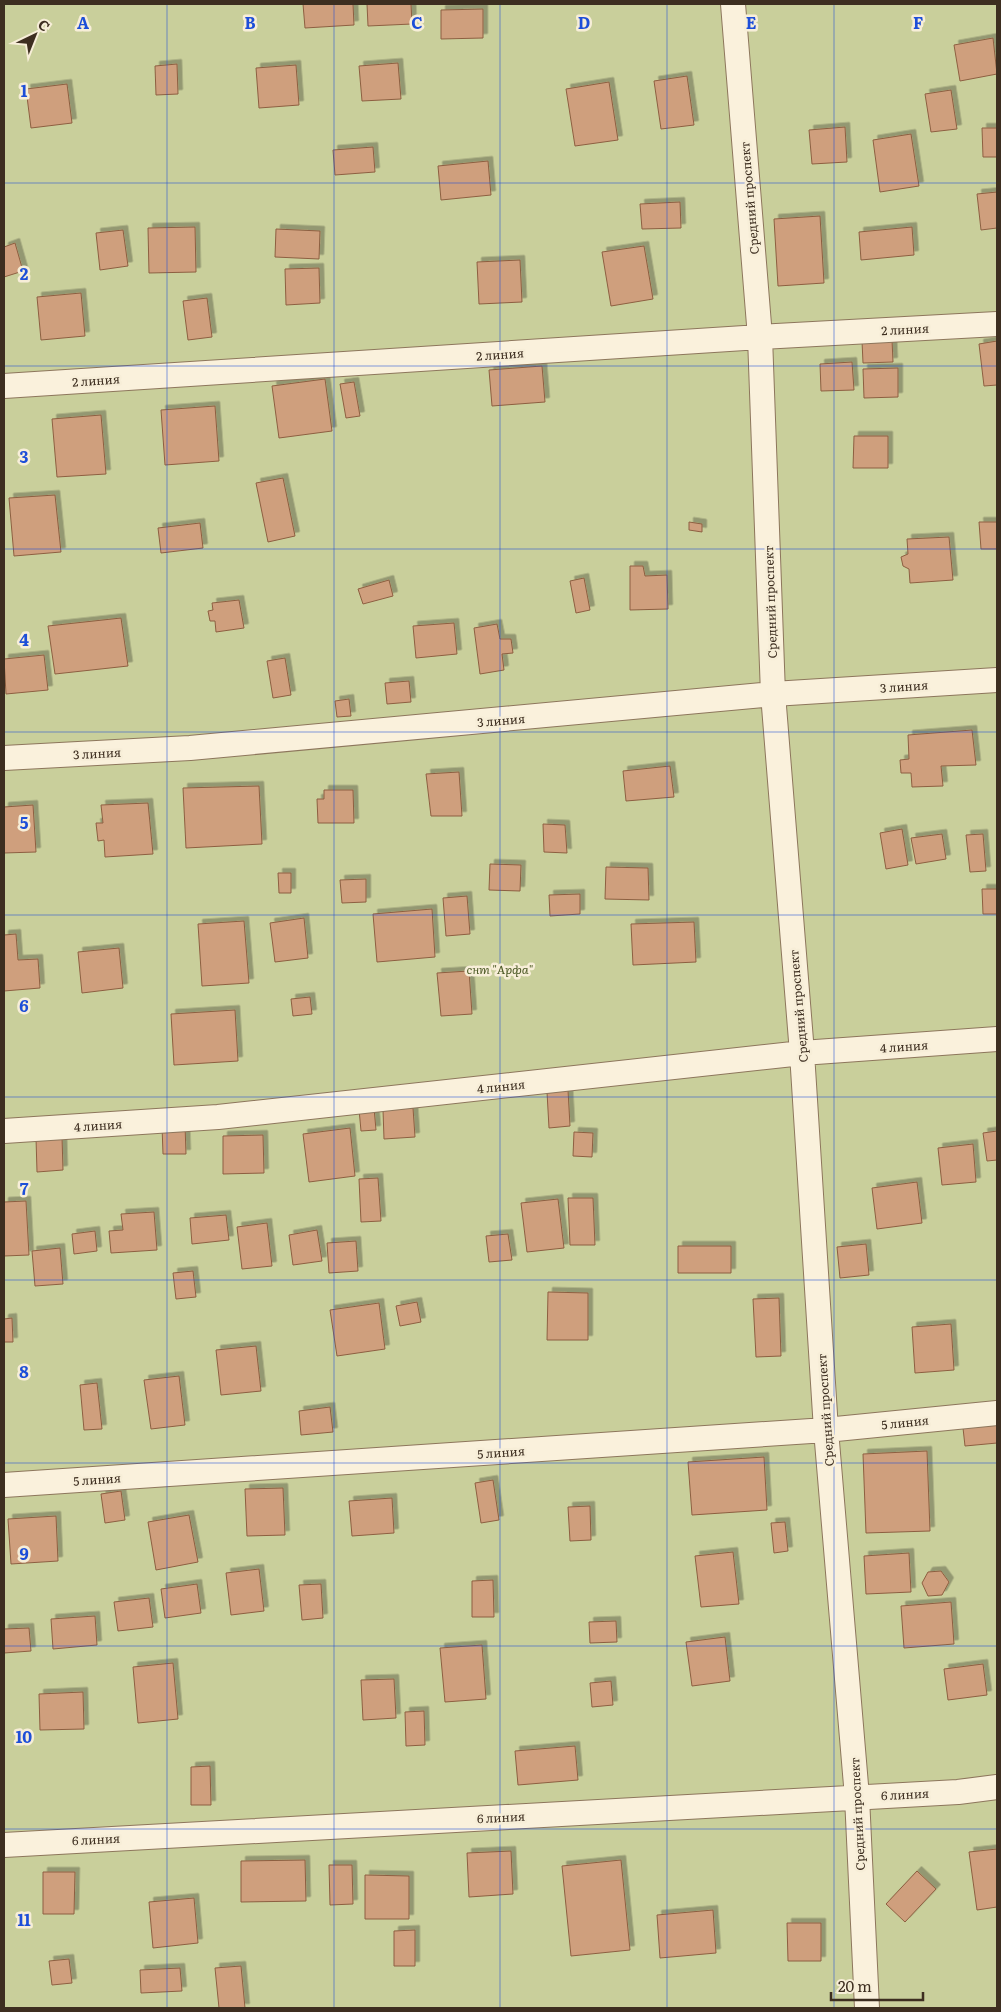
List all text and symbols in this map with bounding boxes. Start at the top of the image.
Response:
north arrow [10,10,60,60]
text: A [77,10,89,34]
text: B [244,10,256,34]
text: C [411,10,423,34]
text: D [578,10,590,34]
text: E [746,10,757,34]
text: F [913,10,923,34]
text: С [34,14,55,36]
text: 1 [21,78,28,102]
street label: Средний проспект [735,141,763,255]
text: 2 [20,261,29,285]
street label: 2 линия [881,319,929,339]
street label: 2 линия [476,343,524,365]
street label: 2 линия [72,369,120,391]
text: 3 [20,444,29,468]
street label: Средний проспект [759,545,781,659]
text: 4 [19,627,29,651]
street label: 3 линия [879,675,929,697]
street label: 3 линия [476,709,526,731]
street label: 3 линия [72,743,122,763]
text: 5 [20,810,29,834]
street label: Средний проспект [784,949,812,1063]
park label: снт "Арфа" [467,960,534,978]
text: 6 [19,993,29,1017]
street label: 4 линия [879,1035,929,1057]
street label: 4 линия [476,1075,526,1097]
street label: 4 линия [73,1114,123,1136]
text: 7 [20,1176,29,1200]
street label: Средний проспект [812,1353,838,1467]
text: 8 [19,1359,29,1383]
street label: 5 линия [880,1411,930,1433]
street label: 5 линия [477,1441,525,1463]
street label: 5 линия [73,1468,121,1490]
text: 9 [19,1541,29,1565]
text: 10 [16,1724,32,1748]
street label: Средний проспект [845,1757,869,1871]
street label: 6 линия [881,1784,929,1804]
street label: 6 линия [477,1807,525,1827]
street label: 6 линия [72,1829,120,1849]
text: 11 [17,1907,31,1931]
scale bar [831,1970,924,2002]
text: 20 m [838,1974,872,1997]

